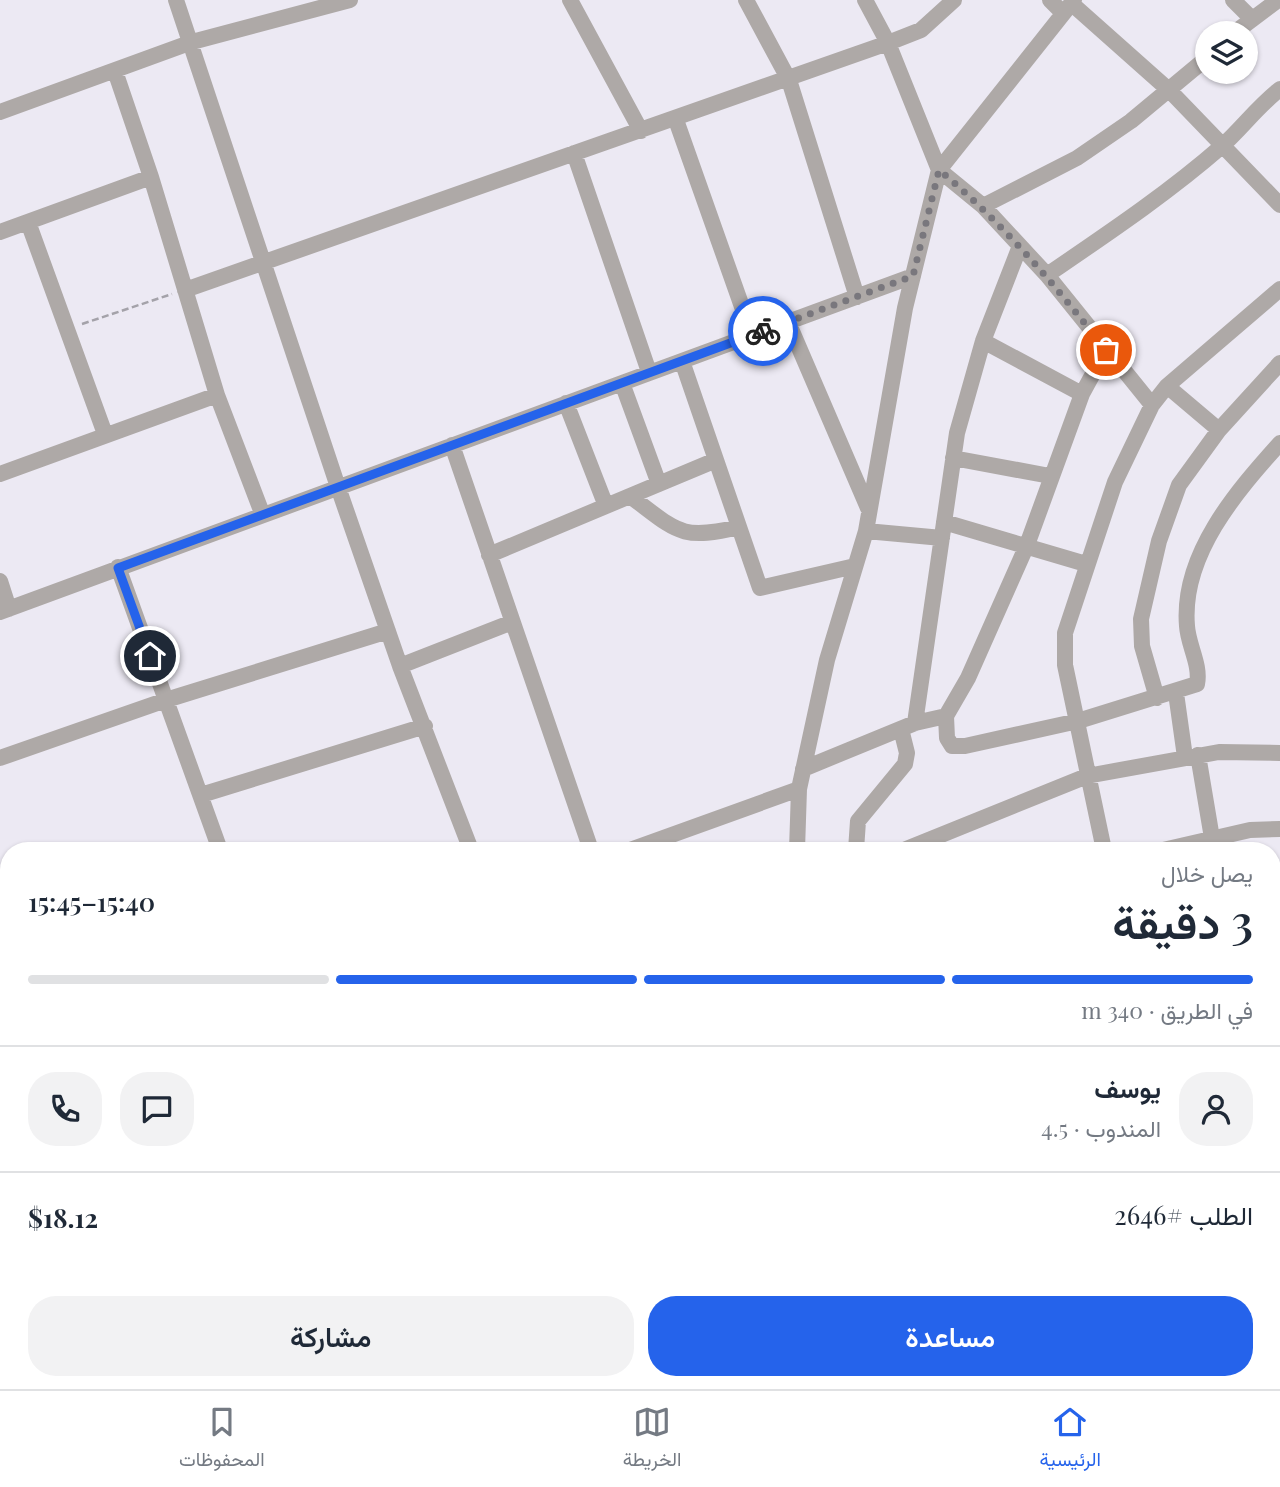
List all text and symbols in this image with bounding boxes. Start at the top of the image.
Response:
map controls [1195,21,1258,84]
button: layers [1195,21,1258,84]
courier [728,296,798,366]
icon: bike [744,312,782,350]
pin [1076,320,1136,380]
icon: bag [1087,331,1125,369]
pin [120,626,180,686]
icon: home [131,637,169,675]
text: يصل خلال [1161,857,1253,888]
text: 15:40–15:45 [28,884,155,919]
text: 3 دقيقة [1112,889,1253,951]
text: في الطريق · 340 m [1081,994,1253,1025]
text: يوسف [1094,1070,1161,1105]
button: phone [28,1072,102,1146]
button: chat [120,1072,194,1146]
button: person [1179,1072,1253,1146]
text: المندوب · 4.5 [1041,1112,1161,1143]
text: الطلب #2646 [1114,1197,1253,1232]
text: $18.12 [28,1200,98,1235]
button: مشاركة [28,1296,634,1376]
button: مساعدة [648,1296,1253,1376]
tab: المحفوظات [179,1403,265,1476]
tab: الخريطة [623,1403,681,1476]
tab: الرئيسية [1040,1403,1101,1476]

